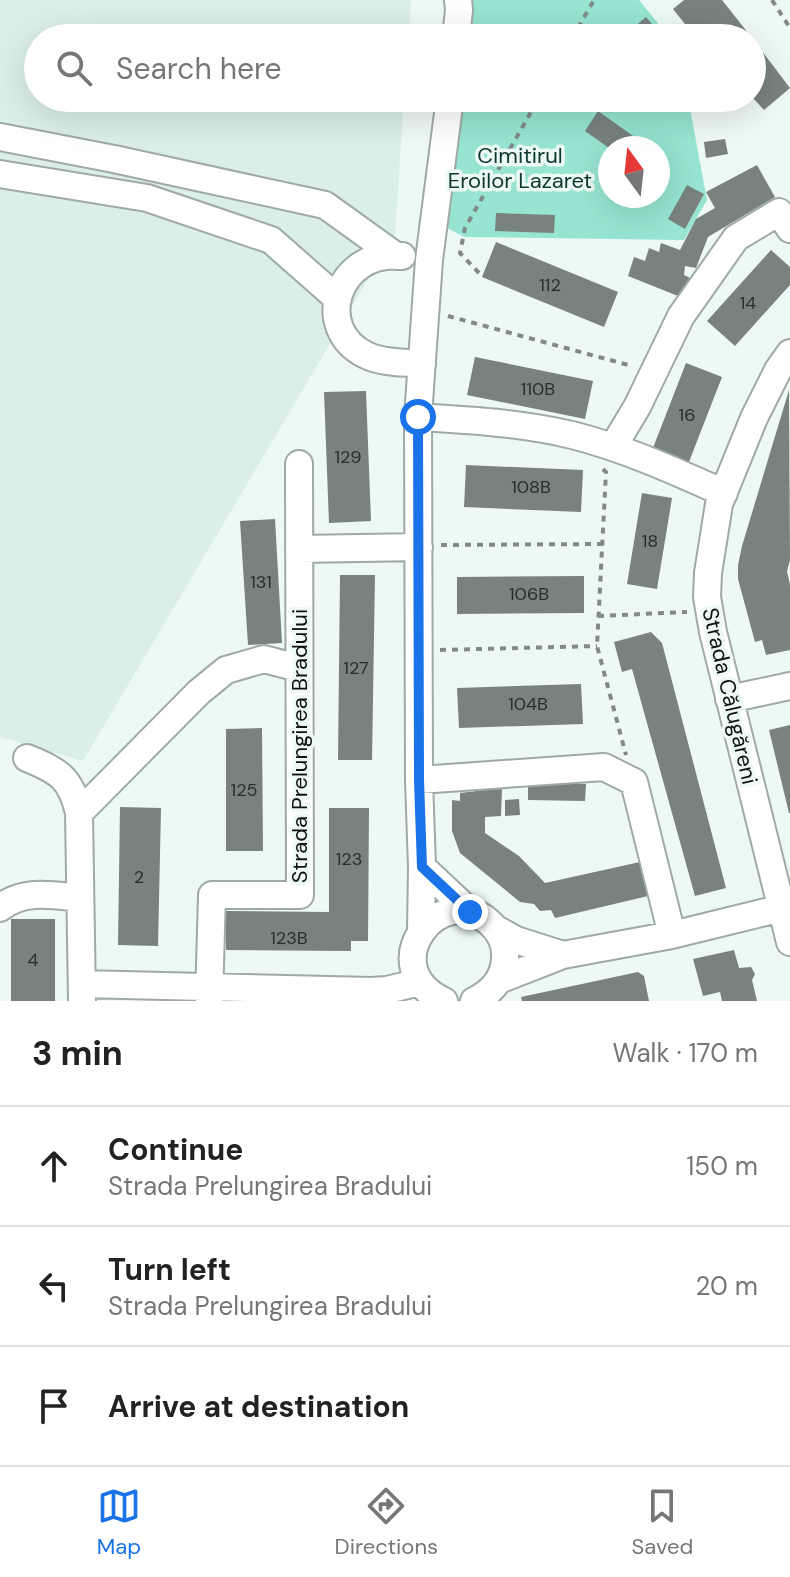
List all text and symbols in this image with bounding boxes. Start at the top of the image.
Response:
search box [24,24,766,112]
icon: search [52,46,96,90]
text: Search here [116,49,282,88]
north arrow [598,136,670,208]
park label: Cimitirul Eroilor Lazaret [448,141,592,195]
house number: 112 [539,273,561,297]
house number: 14 [740,291,756,315]
house number: 110B [521,377,555,401]
route start [400,399,436,435]
house number: 16 [679,403,695,427]
house number: 129 [334,445,362,469]
house number: 108B [511,475,551,499]
house number: 18 [642,529,658,553]
house number: 131 [250,570,272,594]
house number: 106B [509,582,549,606]
street label: Strada Călugăreni [696,605,764,787]
street label: Strada Prelungirea Bradului [285,609,314,883]
house number: 127 [343,656,369,680]
house number: 104B [508,692,548,716]
house number: 125 [231,778,257,802]
house number: 123 [336,847,362,871]
house number: 2 [134,865,144,889]
route end [452,894,488,930]
house number: 123B [270,926,308,950]
house number: 4 [28,948,39,972]
text: 3 min [32,1031,123,1076]
text: Walk · 170 m [613,1036,758,1070]
text: Continue [108,1130,243,1169]
icon: ahead [32,1144,76,1188]
text: 150 m [686,1149,758,1183]
text: Strada Prelungirea Bradului [108,1169,432,1203]
text: Turn left [108,1250,231,1289]
icon: left [32,1264,76,1308]
text: 20 m [695,1269,758,1303]
text: Strada Prelungirea Bradului [108,1289,432,1323]
icon: arrive [32,1384,76,1428]
text: Arrive at destination [108,1387,409,1426]
tab: Map [97,1484,141,1561]
tab: Directions [335,1484,438,1561]
tab: Saved [632,1484,693,1561]

